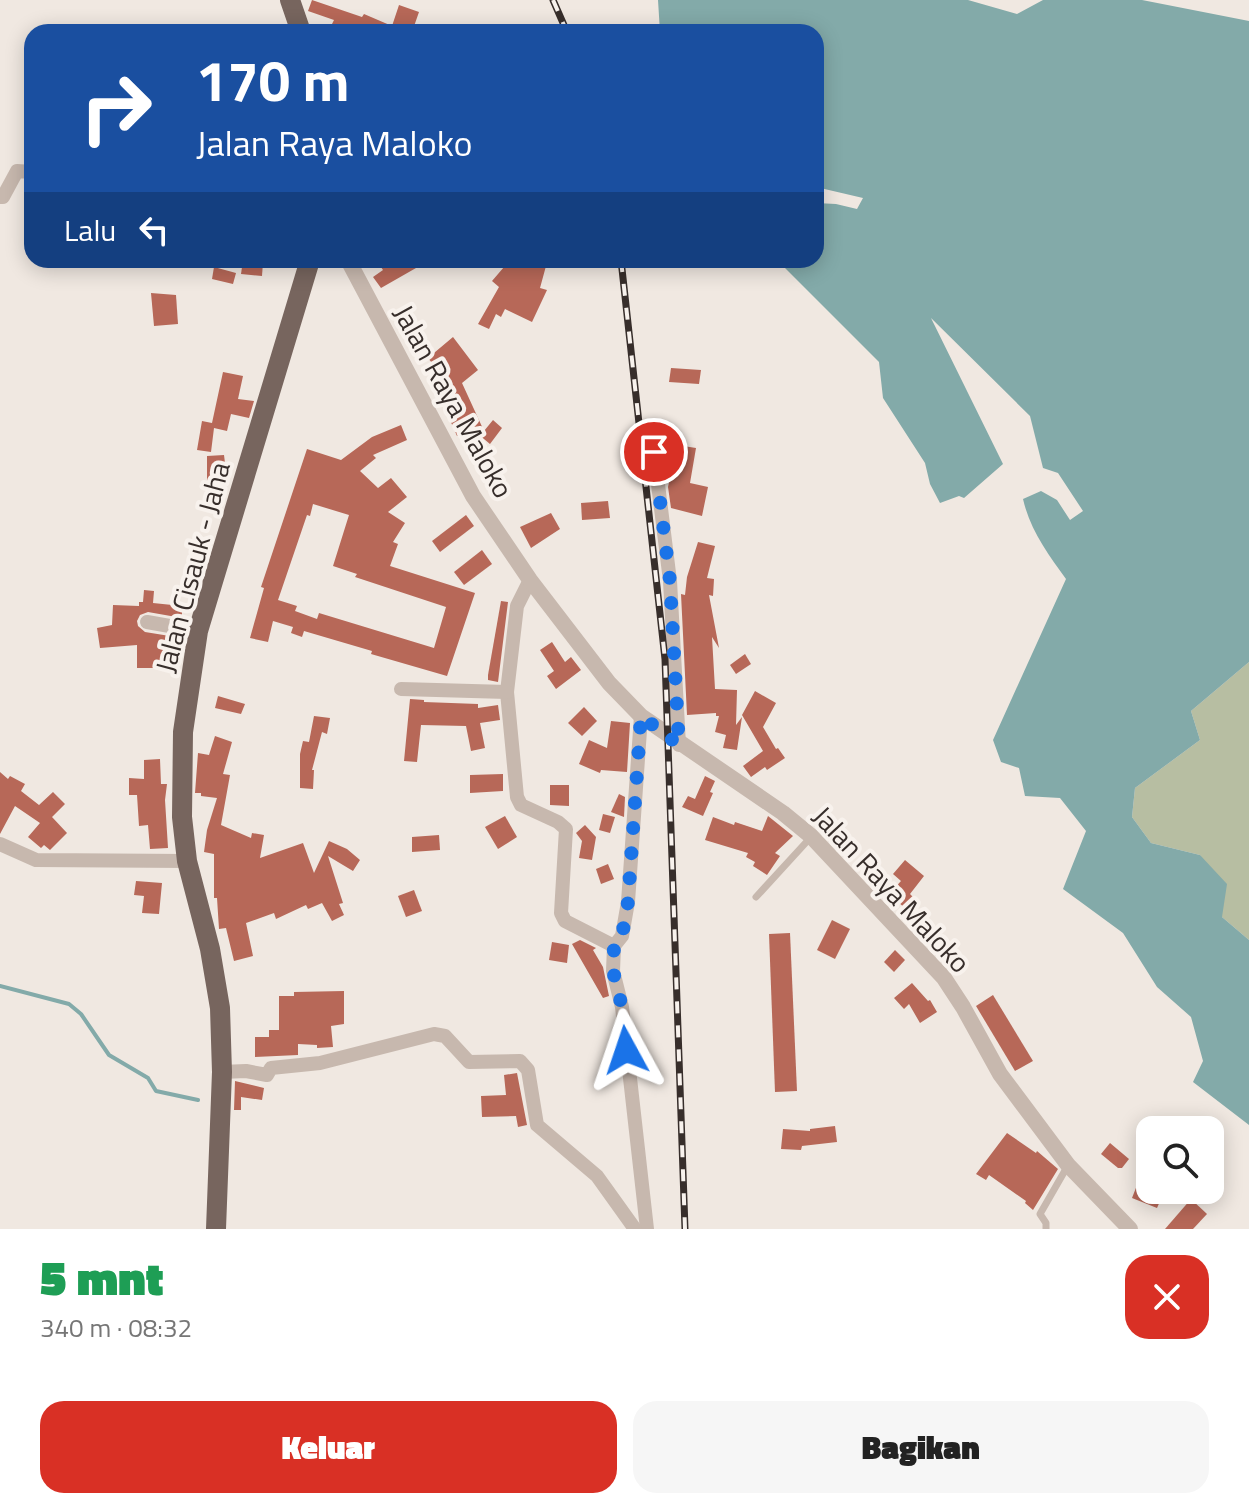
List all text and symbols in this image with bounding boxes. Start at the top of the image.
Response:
text: 170 m [196,38,349,123]
icon: right [64,56,168,160]
text: Jalan Raya Maloko [196,115,472,170]
text: Lalu [64,207,116,253]
icon: left [132,208,176,252]
street label: Jalan Raya Maloko [383,297,525,505]
pin [620,418,688,486]
icon: arrive [632,430,676,474]
street label: Jalan Cisauk - Jaha [143,457,241,677]
street label: Jalan Raya Maloko [803,796,981,982]
position arrow [584,1008,668,1092]
map controls [1136,1116,1224,1204]
button: search [1136,1116,1224,1204]
text: 5 mnt [40,1241,164,1314]
button: close [1125,1255,1209,1339]
text: 340 m · 08:32 [40,1308,192,1347]
button: Keluar [40,1401,617,1493]
button: Bagikan [633,1401,1209,1493]

